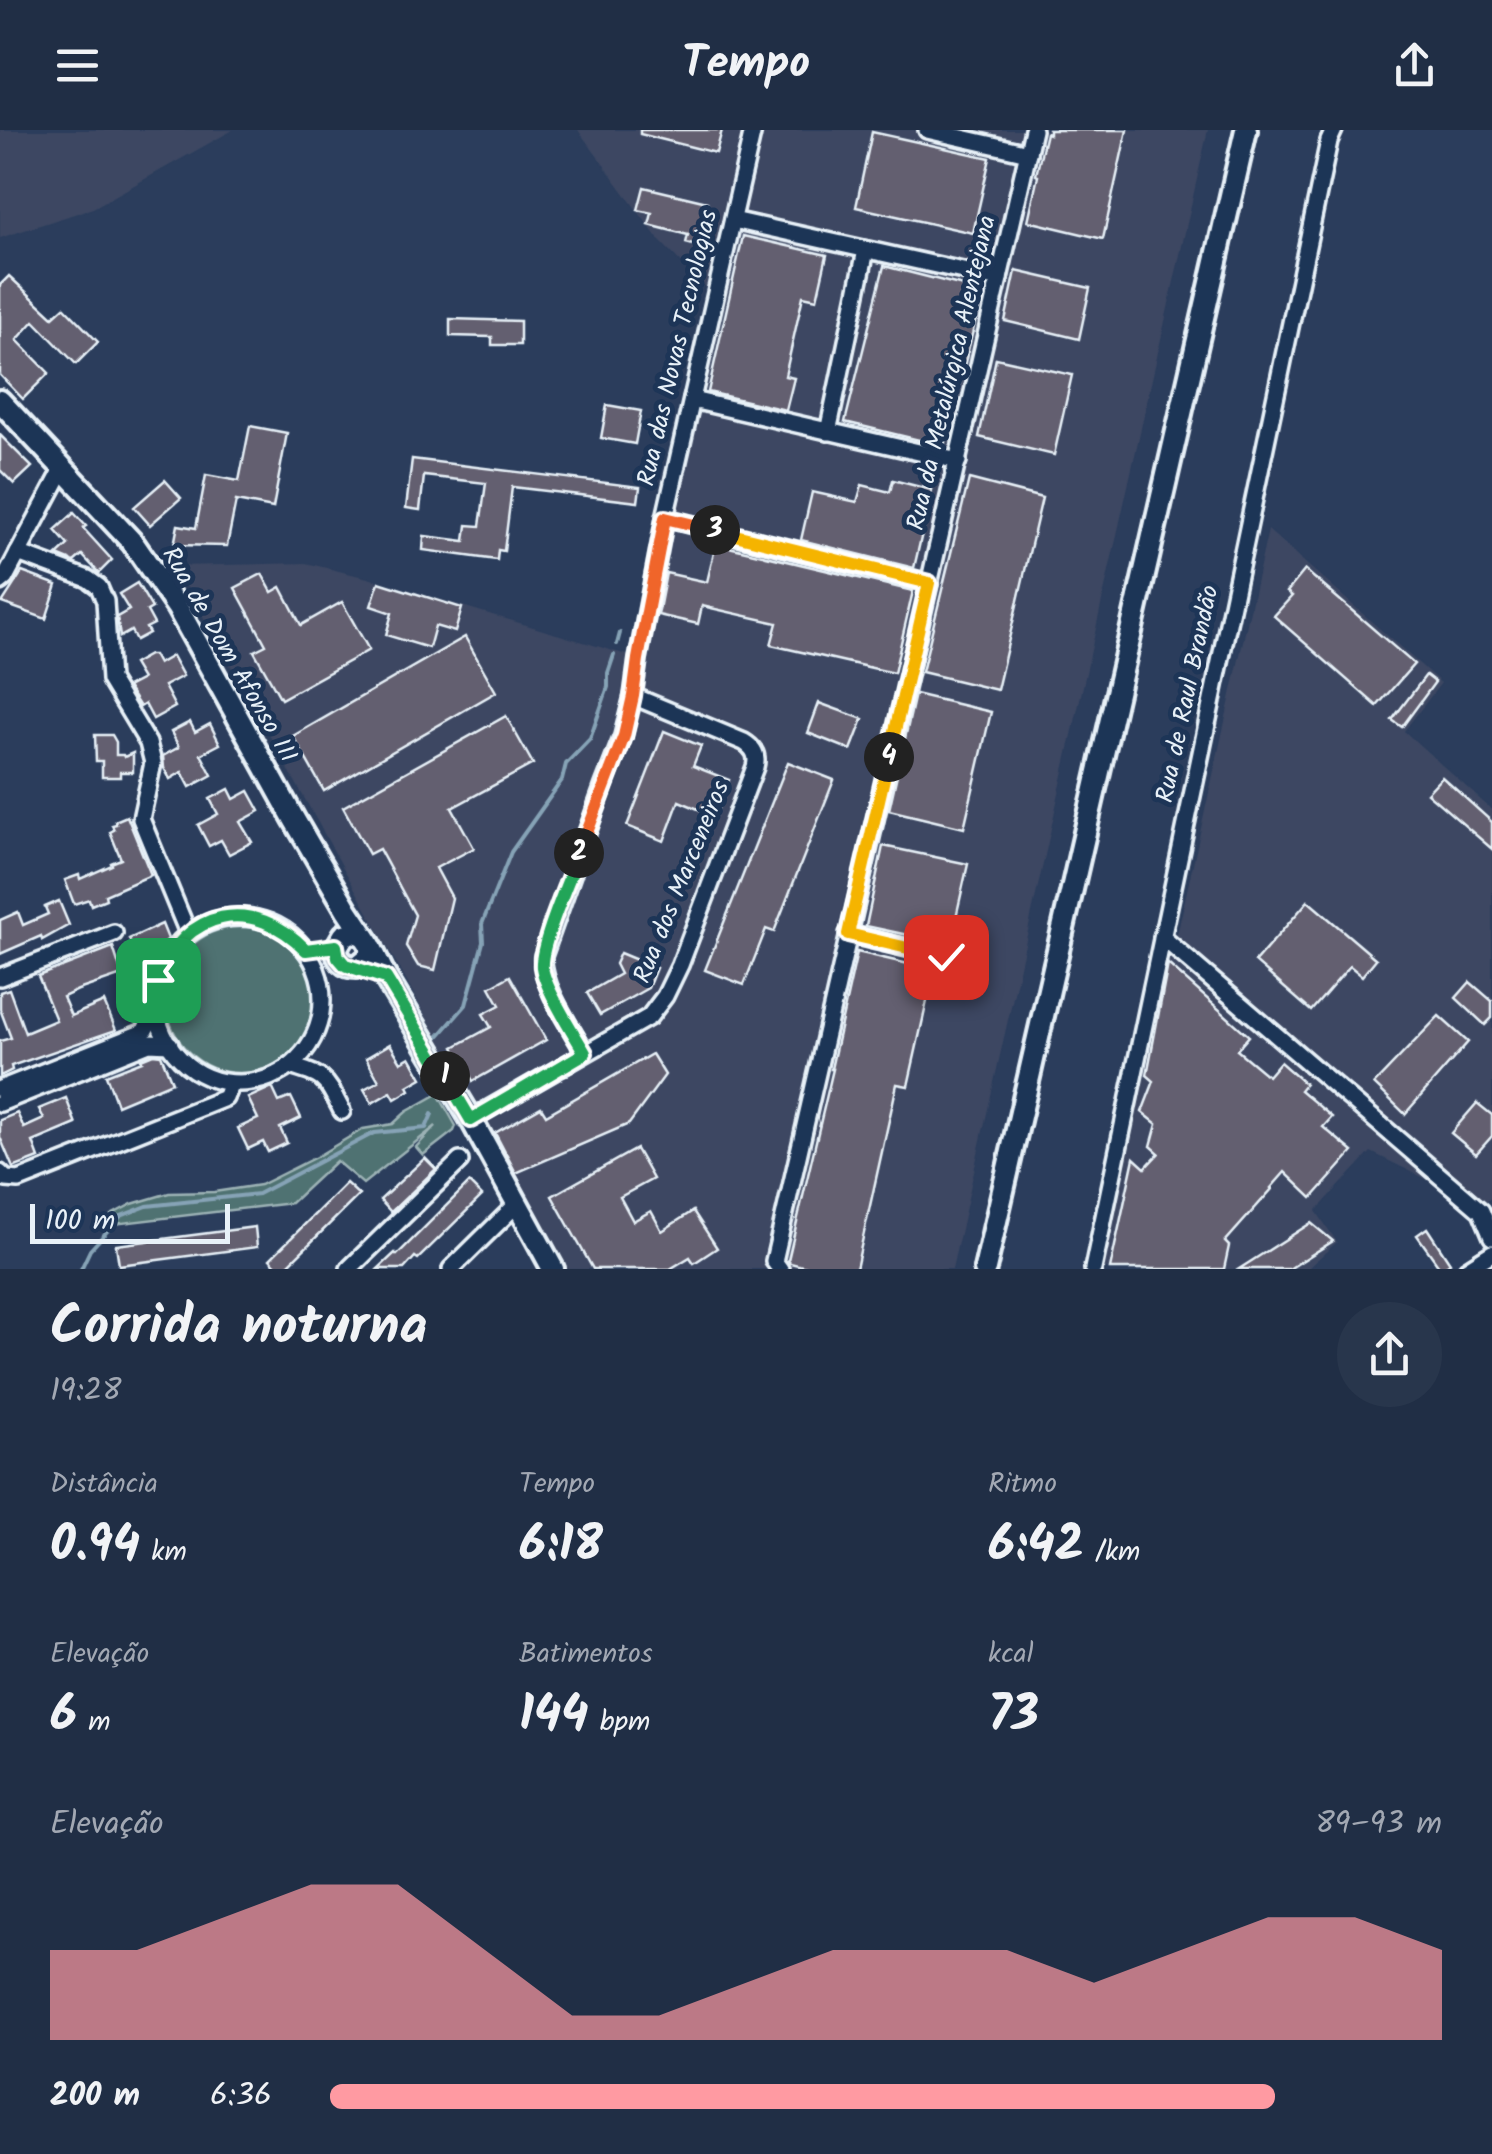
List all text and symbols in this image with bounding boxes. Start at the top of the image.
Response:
text: Tempo [682,29,810,101]
icon: menu [50,38,105,93]
icon: share [1387,38,1442,93]
street label: Rua das Novas Tecnologias [627,206,729,490]
street label: Rua da Metalúrgica Alentejana [896,212,1008,534]
pin: 3 [690,505,740,555]
text: 3 [707,507,723,552]
street label: Rua de Dom Afonso III [151,539,307,771]
street label: Rua de Raul Brandão [1145,582,1231,806]
pin: 4 [864,732,914,782]
text: 4 [881,734,897,779]
street label: Rua dos Marceneiros [623,774,741,990]
pin: 2 [554,828,604,878]
text: 2 [571,830,587,875]
pin [904,915,989,1000]
icon: check [919,930,974,985]
pin [116,938,201,1023]
icon: arrive [131,953,186,1008]
pin: 1 [420,1051,470,1101]
text: 1 [441,1053,449,1098]
scale bar [30,1199,230,1244]
text: 100 m [45,1199,115,1244]
text: Corrida noturna [50,1285,428,1372]
button: share [1337,1302,1442,1407]
text: 19:28 [50,1366,121,1417]
text: Distância [50,1462,158,1507]
text: Tempo [519,1462,595,1507]
text: Ritmo [988,1462,1057,1507]
text: 0.94 [50,1507,140,1587]
text: 6:18 [519,1507,603,1587]
text: 6:42 [988,1507,1084,1587]
text: km [140,1530,187,1575]
text: /km [1084,1530,1140,1575]
text: Elevação [50,1632,149,1677]
text: Batimentos [519,1632,653,1677]
text: kcal [988,1632,1034,1677]
text: 6 [50,1677,77,1757]
text: 144 [519,1677,589,1757]
text: 73 [988,1677,1039,1757]
text: m [77,1700,111,1745]
text: bpm [589,1700,650,1745]
text: Elevação [50,1799,163,1850]
text: 89–93 m [1315,1799,1442,1850]
text: 200 m [50,2071,140,2122]
text: 6:36 [210,2071,272,2122]

